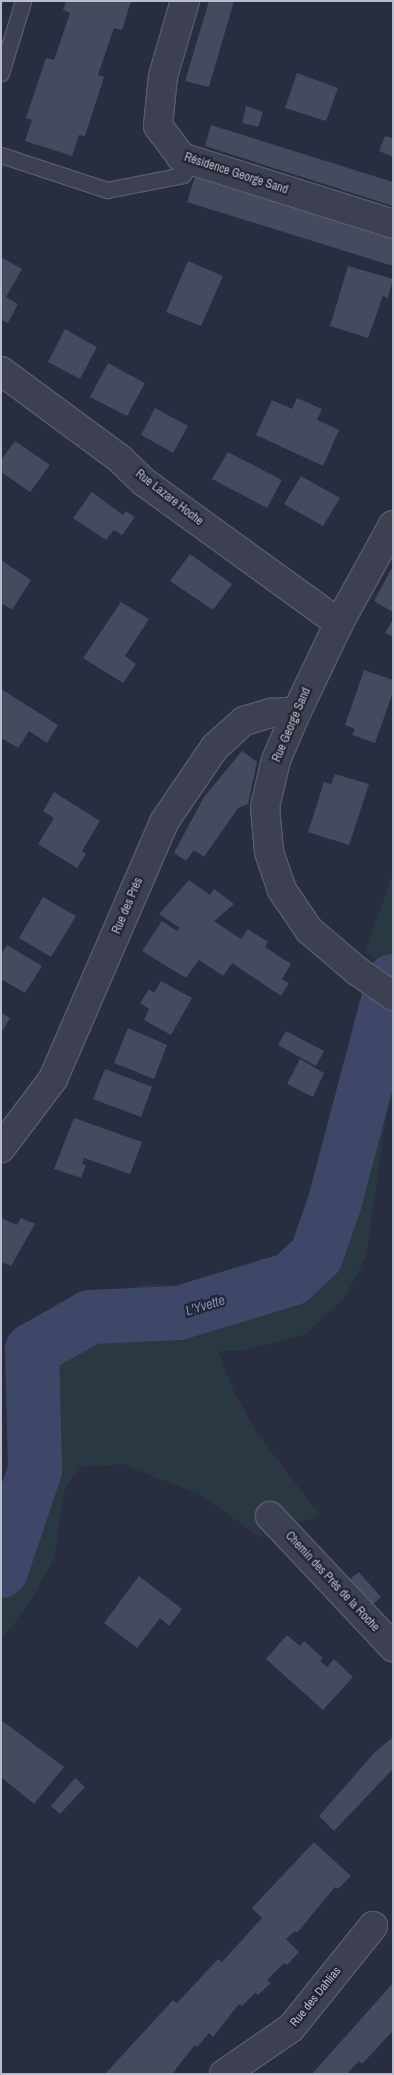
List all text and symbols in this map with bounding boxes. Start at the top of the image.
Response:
street label: Résidence George Sand [182,150,290,198]
street label: Rue Lazare Hoche [132,467,206,529]
street label: Rue George Sand [270,686,314,764]
street label: Rue des Prés [110,876,146,936]
water label: L'Yvette [183,1291,227,1319]
street label: Chemin des Prés de la Roche [282,1529,382,1635]
street label: Rue des Dahlias [288,1964,344,2030]

